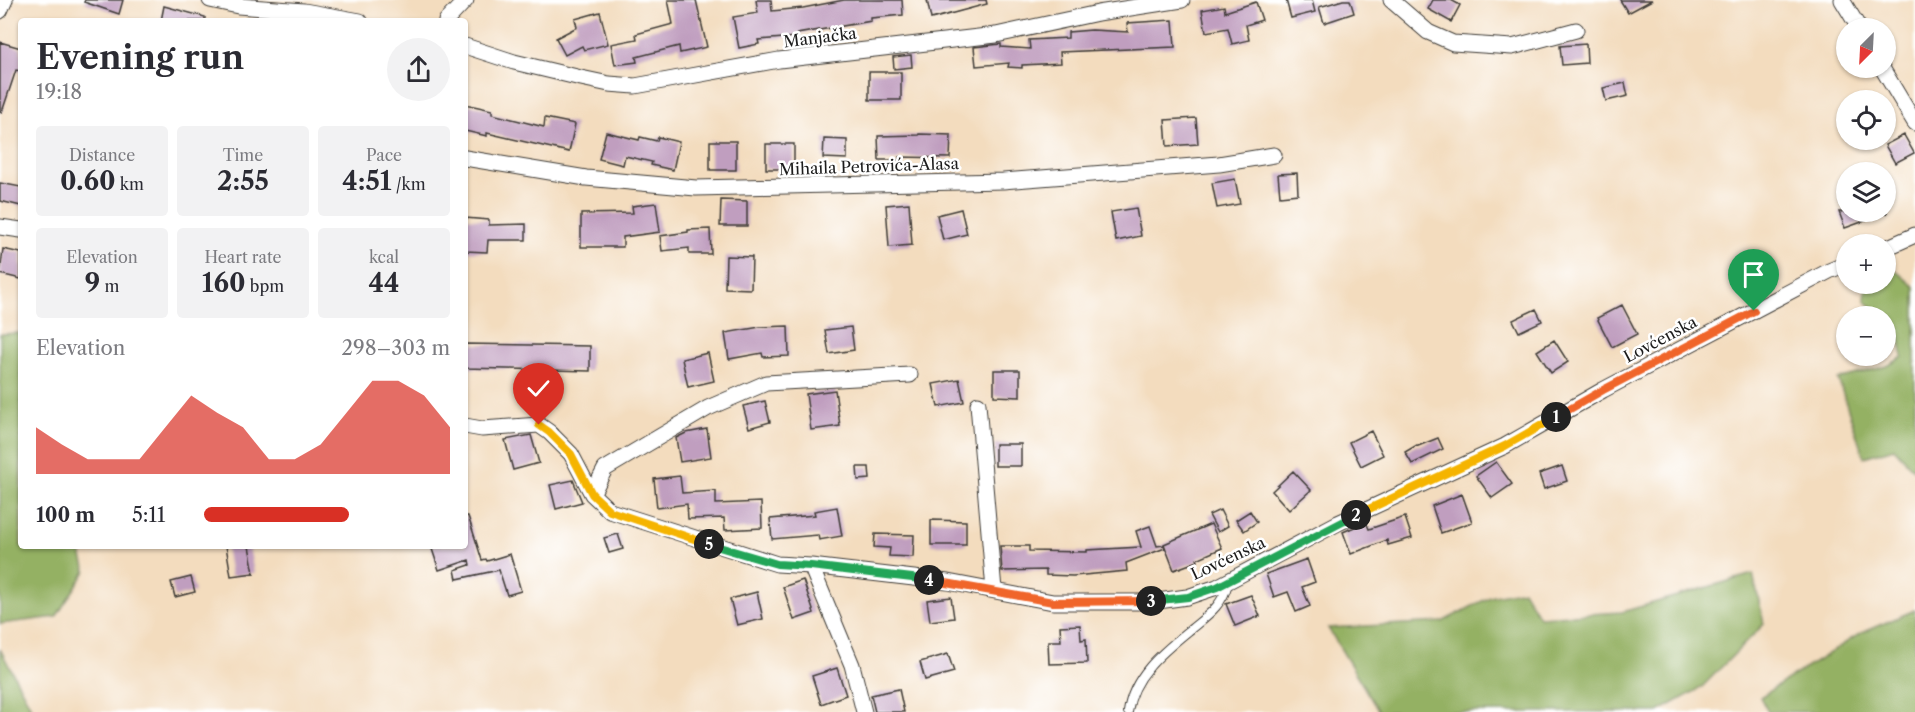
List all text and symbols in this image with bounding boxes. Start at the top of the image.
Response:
north arrow [1836,18,1896,78]
map controls [1836,18,1896,366]
street label: Manjačka [782,23,858,51]
text: Evening run [36,37,244,78]
button: share [387,38,450,101]
text: 19:18 [36,80,82,104]
button: locate [1836,90,1896,150]
text: Distance [69,145,135,165]
text: Time [223,145,263,165]
text: Pace [366,145,402,165]
street label: Mihaila Petrovića-Alasa [779,153,960,179]
button: layers [1836,162,1896,222]
text: 0.60 [60,165,116,197]
text: 2:55 [217,165,269,197]
text: 4:51 [342,165,392,197]
text: km [116,174,144,194]
text: /km [392,174,426,194]
button: + [1836,234,1896,294]
text: Elevation [66,247,138,267]
text: Heart rate [204,247,282,267]
text: kcal [369,247,399,267]
pin [1728,249,1779,311]
icon: arrive [1737,258,1770,291]
text: 9 [85,267,100,299]
text: 160 [202,267,246,299]
text: 44 [369,267,399,299]
text: m [100,276,119,296]
text: bpm [246,276,284,296]
button: − [1836,306,1896,366]
street label: Lovćenska [1620,311,1700,367]
text: Elevation [36,336,125,360]
text: 298–303 m [341,336,450,360]
pin [513,363,564,425]
icon: check [522,372,555,405]
pin: 1 [1541,402,1571,432]
text: 1 [1552,407,1560,427]
pin: 2 [1341,500,1371,530]
text: 100 m [36,503,95,527]
text: 5:11 [132,503,165,527]
text: 2 [1351,505,1361,525]
pin: 5 [694,529,724,559]
street label: Lovćenska [1188,532,1269,584]
text: 5 [705,534,713,554]
pin: 4 [914,565,944,595]
text: 4 [924,570,934,590]
pin: 3 [1136,586,1166,616]
text: 3 [1146,591,1156,611]

